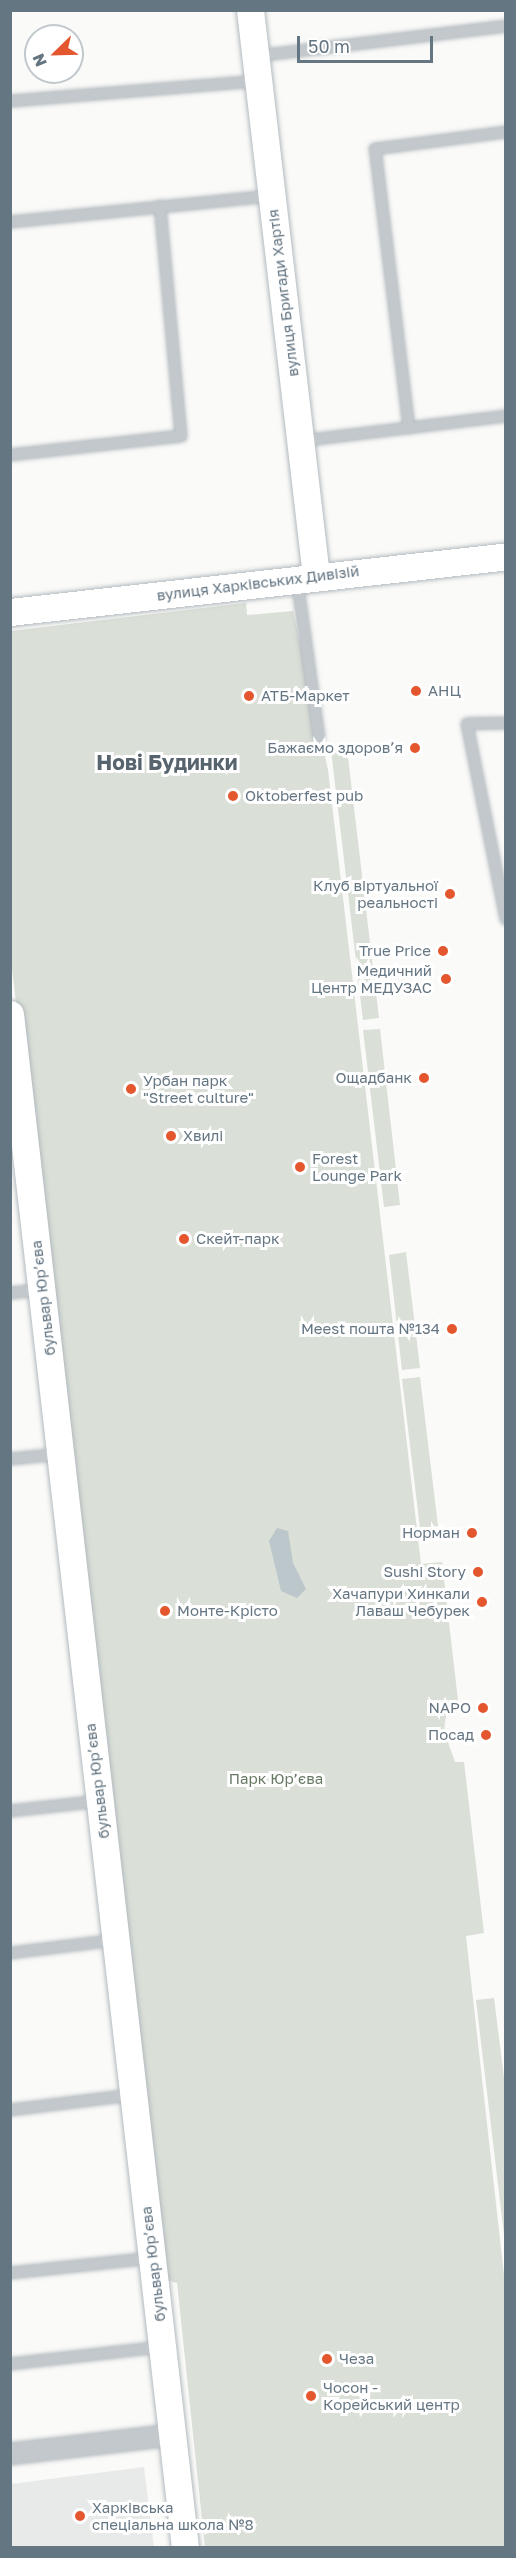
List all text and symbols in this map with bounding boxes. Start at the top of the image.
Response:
north arrow [24,24,84,84]
scale bar [300,24,436,62]
text: 50 m [308,35,350,57]
text: N [28,51,51,70]
street label: вулиця Бригади Хартія [264,208,302,378]
street label: вулиця Харківських Дивізій [156,562,360,604]
place label: АНЦ [428,682,461,700]
marker: АНЦ [409,684,423,698]
place label: АТБ-Маркет [261,687,350,705]
marker: АТБ-Маркет [242,689,256,703]
place label: Бажаємо здоровʼя [267,739,403,757]
marker: Бажаємо здоровʼя [408,741,422,755]
district label: Нові Будинки [96,749,238,775]
place label: Oktoberfest pub [245,787,363,805]
marker: Oktoberfest pub [226,789,240,803]
place label: Клуб віртуальної реальності [313,876,438,911]
marker: Клуб віртуальної реальності [443,887,457,901]
place label: True Price [359,942,431,960]
marker: True Price [436,944,450,958]
place label: Медичний Центр МЕДУЗАС [311,961,432,996]
marker: Медичний Центр МЕДУЗАС [437,970,455,988]
place label: Ощадбанк [335,1069,412,1087]
place label: Урбан парк "Street culture" [143,1071,254,1106]
marker: Ощадбанк [417,1071,431,1085]
marker: Урбан парк "Street culture" [124,1082,138,1096]
place label: Хвилі [183,1127,223,1145]
marker: Хвилі [164,1129,178,1143]
place label: Forest Lounge Park [312,1149,402,1184]
marker: Forest Lounge Park [293,1160,307,1174]
place label: Скейт-парк [196,1230,280,1248]
marker: Скейт-парк [177,1232,191,1246]
street label: бульвар Юрʼєва [27,1239,59,1357]
place label: Meest пошта №134 [301,1320,440,1338]
marker: Meest пошта №134 [445,1322,459,1336]
place label: Норман [402,1524,460,1542]
marker: Норман [465,1526,479,1540]
place label: Sushi Story [383,1563,466,1581]
marker: Sushi Story [471,1565,485,1579]
place label: Хачапури Хинкали Лаваш Чебурек [332,1584,470,1619]
marker: Хачапури Хинкали Лаваш Чебурек [475,1595,489,1609]
place label: Монте-Крісто [177,1602,278,1620]
marker: Монте-Крісто [158,1604,172,1618]
place label: NAPO [429,1699,471,1717]
marker: NAPO [476,1701,490,1715]
street label: бульвар Юрʼєва [81,1722,113,1840]
place label: Посад [428,1726,474,1744]
marker: Посад [479,1728,493,1742]
park label: Парк Юр’єва [229,1770,323,1788]
street label: бульвар Юрʼєва [137,2205,169,2323]
place label: Чеза [339,2350,374,2368]
marker: Чеза [320,2352,334,2366]
place label: Чосон - Корейський центр [323,2378,460,2413]
marker: Чосон - Корейський центр [304,2389,318,2403]
place label: Харківська спеціальна школа №8 [92,2498,254,2533]
marker: Харківська спеціальна школа №8 [73,2509,87,2523]

